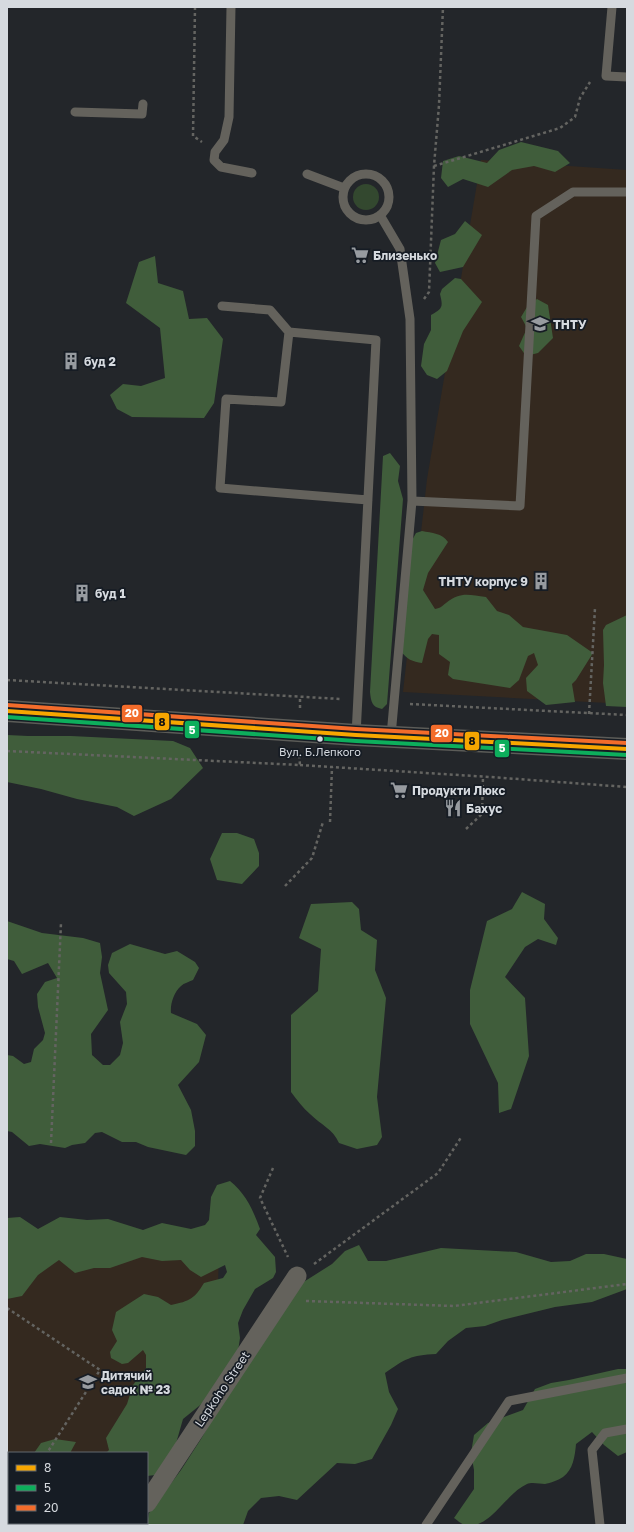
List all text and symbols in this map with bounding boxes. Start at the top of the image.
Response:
supermarket icon: Близенько [350,245,370,265]
place label: Близенько [373,248,437,263]
school or university icon: ТНТУ [530,314,550,334]
place label: ТНТУ [553,317,587,332]
building icon: буд 2 [61,351,81,371]
place label: буд 2 [84,354,116,369]
building icon: ТНТУ корпус 9 [531,571,551,591]
place label: ТНТУ корпус 9 [439,574,528,589]
building icon: буд 1 [72,583,92,603]
place label: буд 1 [95,586,126,601]
line badge: 20 [121,704,143,723]
text: 20 [125,706,139,719]
line badge: 8 [154,712,170,731]
text: 8 [158,715,166,728]
line badge: 5 [184,720,200,739]
text: 5 [189,723,196,736]
line badge: 20 [430,724,453,743]
text: 20 [435,726,449,739]
line badge: 8 [464,731,480,751]
marker: Вул. Б.Лепкого [315,734,325,744]
text: 8 [468,734,476,747]
line badge: 5 [494,739,510,758]
text: 5 [499,741,506,754]
place label: Вул. Б.Лепкого [279,745,361,758]
supermarket icon: Продукти Люкс [389,780,409,800]
place label: Продукти Люкс [412,783,505,798]
restaurant icon: Бахус [443,798,463,818]
place label: Бахус [466,801,502,816]
street label: Lepkoho Street [191,1348,253,1430]
place label: Дитячий садок № 23 [101,1368,170,1397]
school or university icon: Дитячий садок № 23 [78,1372,98,1392]
legend [8,1452,148,1524]
text: 8 [44,1460,51,1475]
text: 5 [44,1480,51,1495]
text: 20 [44,1500,58,1515]

